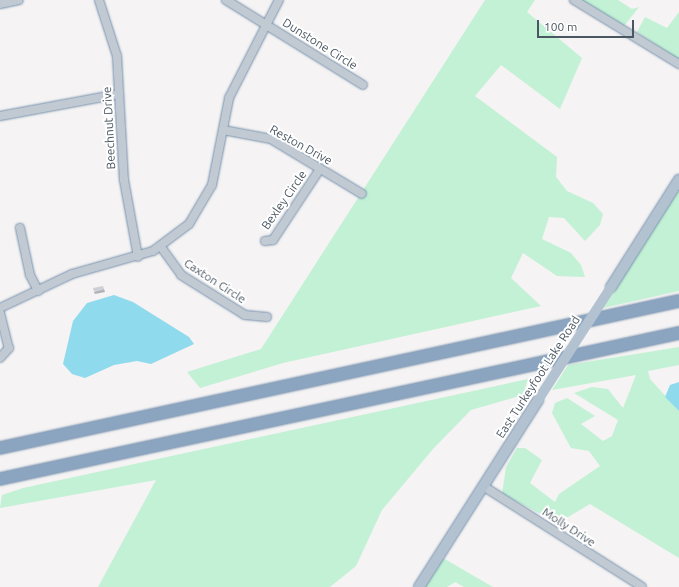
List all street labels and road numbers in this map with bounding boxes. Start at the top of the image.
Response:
street label: Dunstone Circle [280,15,360,73]
street label: Beechnut Drive [100,86,118,170]
street label: Reston Drive [267,122,335,168]
street label: Bexley Circle [258,168,310,232]
street label: Caxton Circle [181,256,249,306]
street label: East Turkeyfoot Lake Road [493,313,583,441]
street label: Molly Drive [540,504,598,550]

